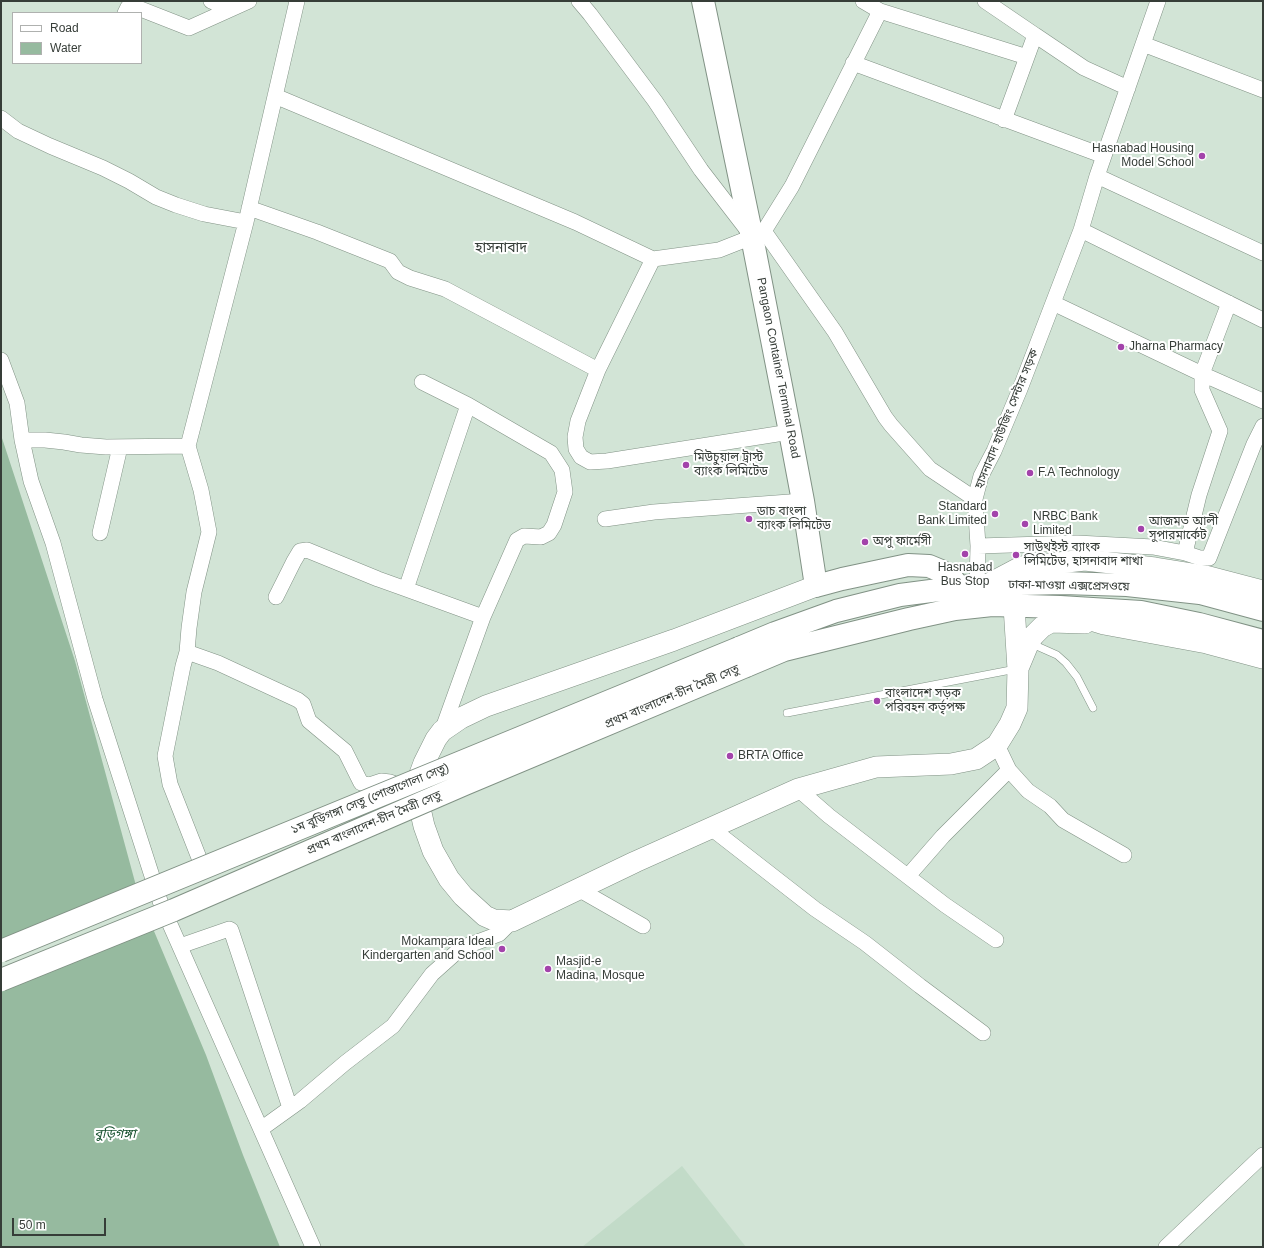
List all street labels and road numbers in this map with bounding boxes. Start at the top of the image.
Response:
street label: Pangaon Container Terminal Road [753,276,803,460]
street label: হাসনাবাদ হাউজিং সেন্টার সড়ক [972,347,1042,491]
street label: ঢাকা-মাওয়া এক্সপ্রেসওয়ে [1008,578,1130,594]
street label: প্রথম বাংলাদেশ-চীন মৈত্রী সেতু [602,662,742,732]
street label: ১ম বুড়িগঙ্গা সেতু (পোস্তাগোলা সেতু) [289,761,451,837]
street label: প্রথম বাংলাদেশ-চীন মৈত্রী সেতু [304,788,444,858]

